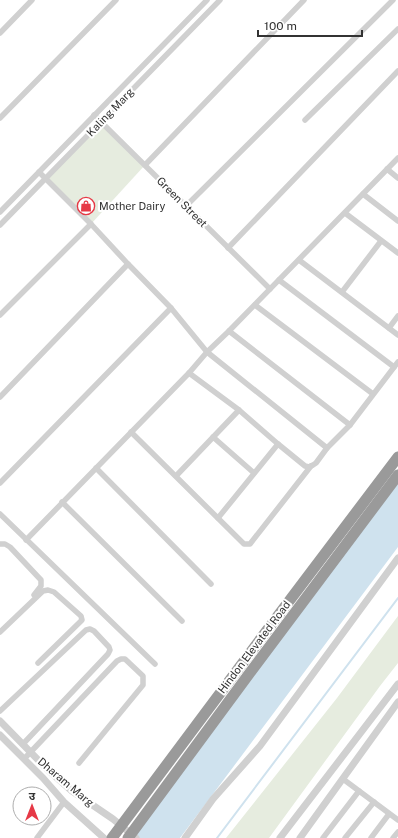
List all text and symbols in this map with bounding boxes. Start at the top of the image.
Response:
scale bar [258,12,362,38]
text: 100 m [264,19,297,33]
street label: Kaling Marg [84,85,136,139]
street label: Green Street [154,174,210,230]
shop icon: Mother Dairy [76,196,96,216]
place label: Mother Dairy [99,200,165,212]
street label: Hindon Elevated Road [215,599,293,695]
street label: Dharam Marg [36,755,96,809]
north arrow [12,786,52,826]
text: उ [29,790,36,802]

